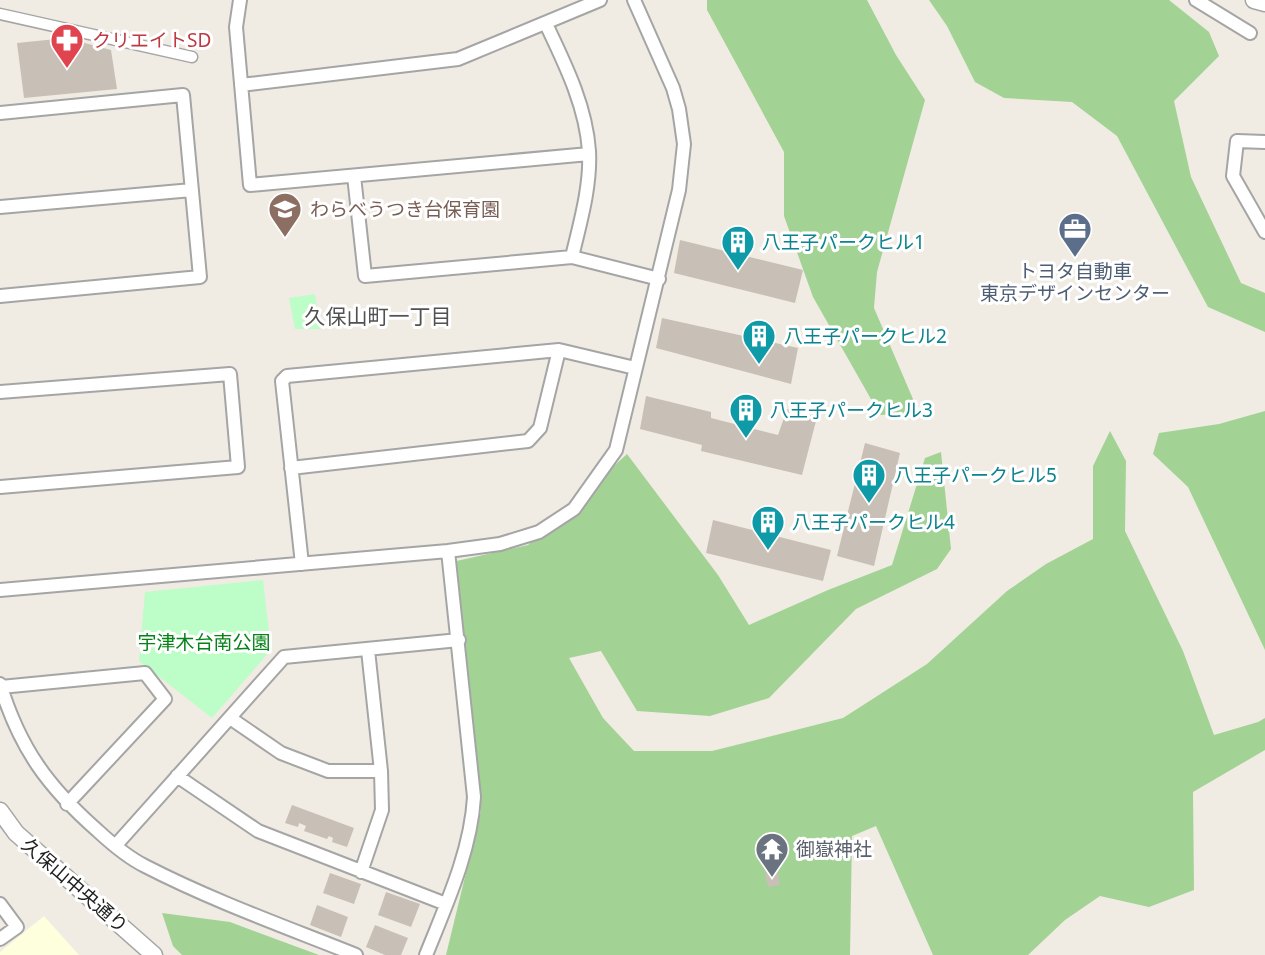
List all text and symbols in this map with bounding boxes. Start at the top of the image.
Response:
pharmacy icon: クリエイトSD [48,21,86,70]
place label: クリエイトSD [92,27,211,53]
school or university icon: わらべうつき台保育園 [266,190,304,239]
place label: わらべうつき台保育園 [310,196,500,222]
office icon: トヨタ自動車 東京デザインセンター [1056,210,1094,259]
building icon: 八王子パークヒル1 [719,223,757,272]
place label: 八王子パークヒル1 [762,229,925,255]
place label: トヨタ自動車 東京デザインセンター [980,258,1170,306]
district label: 久保山町一丁目 [305,302,452,330]
building icon: 八王子パークヒル2 [740,317,778,366]
place label: 八王子パークヒル2 [784,323,947,349]
building icon: 八王子パークヒル3 [727,391,765,440]
place label: 八王子パークヒル3 [770,397,933,423]
building icon: 八王子パークヒル5 [850,456,888,505]
place label: 八王子パークヒル5 [894,462,1057,488]
building icon: 八王子パークヒル4 [749,503,787,552]
place label: 八王子パークヒル4 [792,509,955,535]
park label: 宇津木台南公園 [137,629,271,655]
temple icon: 御嶽神社 [753,830,791,879]
street label: 久保山中央通り [16,832,134,938]
place label: 御嶽神社 [796,836,872,862]

